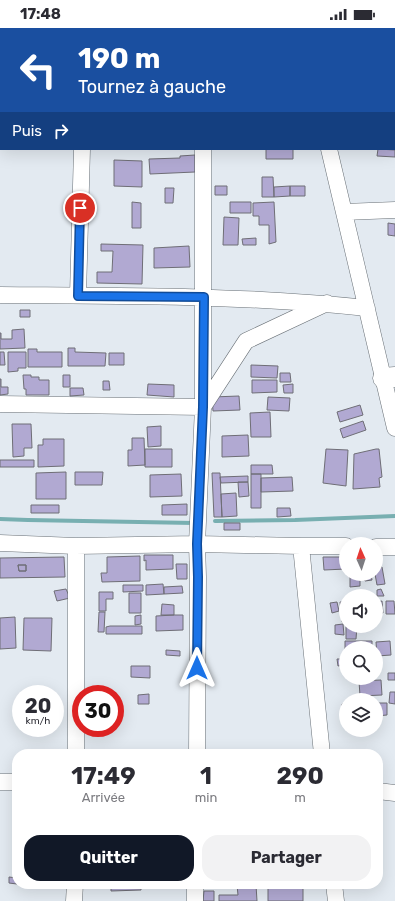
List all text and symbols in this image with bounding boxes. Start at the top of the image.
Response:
text: 17:48 [20,5,61,23]
text: 190 m [78,42,161,75]
icon: left [12,44,64,96]
text: Tournez à gauche [78,76,226,98]
icon: right [50,120,72,142]
text: Puis [12,122,42,140]
pin [63,191,97,225]
icon: arrive [69,197,91,219]
north arrow [339,537,383,581]
map controls [339,537,383,737]
button: sound [339,589,383,633]
button: search [339,641,383,685]
position arrow [176,647,218,689]
speed limit sign: 30 [72,685,124,737]
button: layers [339,693,383,737]
text: 20 [25,694,51,718]
text: km/h [26,715,50,727]
text: 17:49 [71,762,136,790]
text: 1 [200,762,212,790]
text: 290 [276,762,324,790]
text: Arrivée [82,790,125,805]
text: min [195,790,217,805]
text: m [294,790,306,805]
button: Quitter [24,835,194,881]
button: Partager [202,835,371,881]

